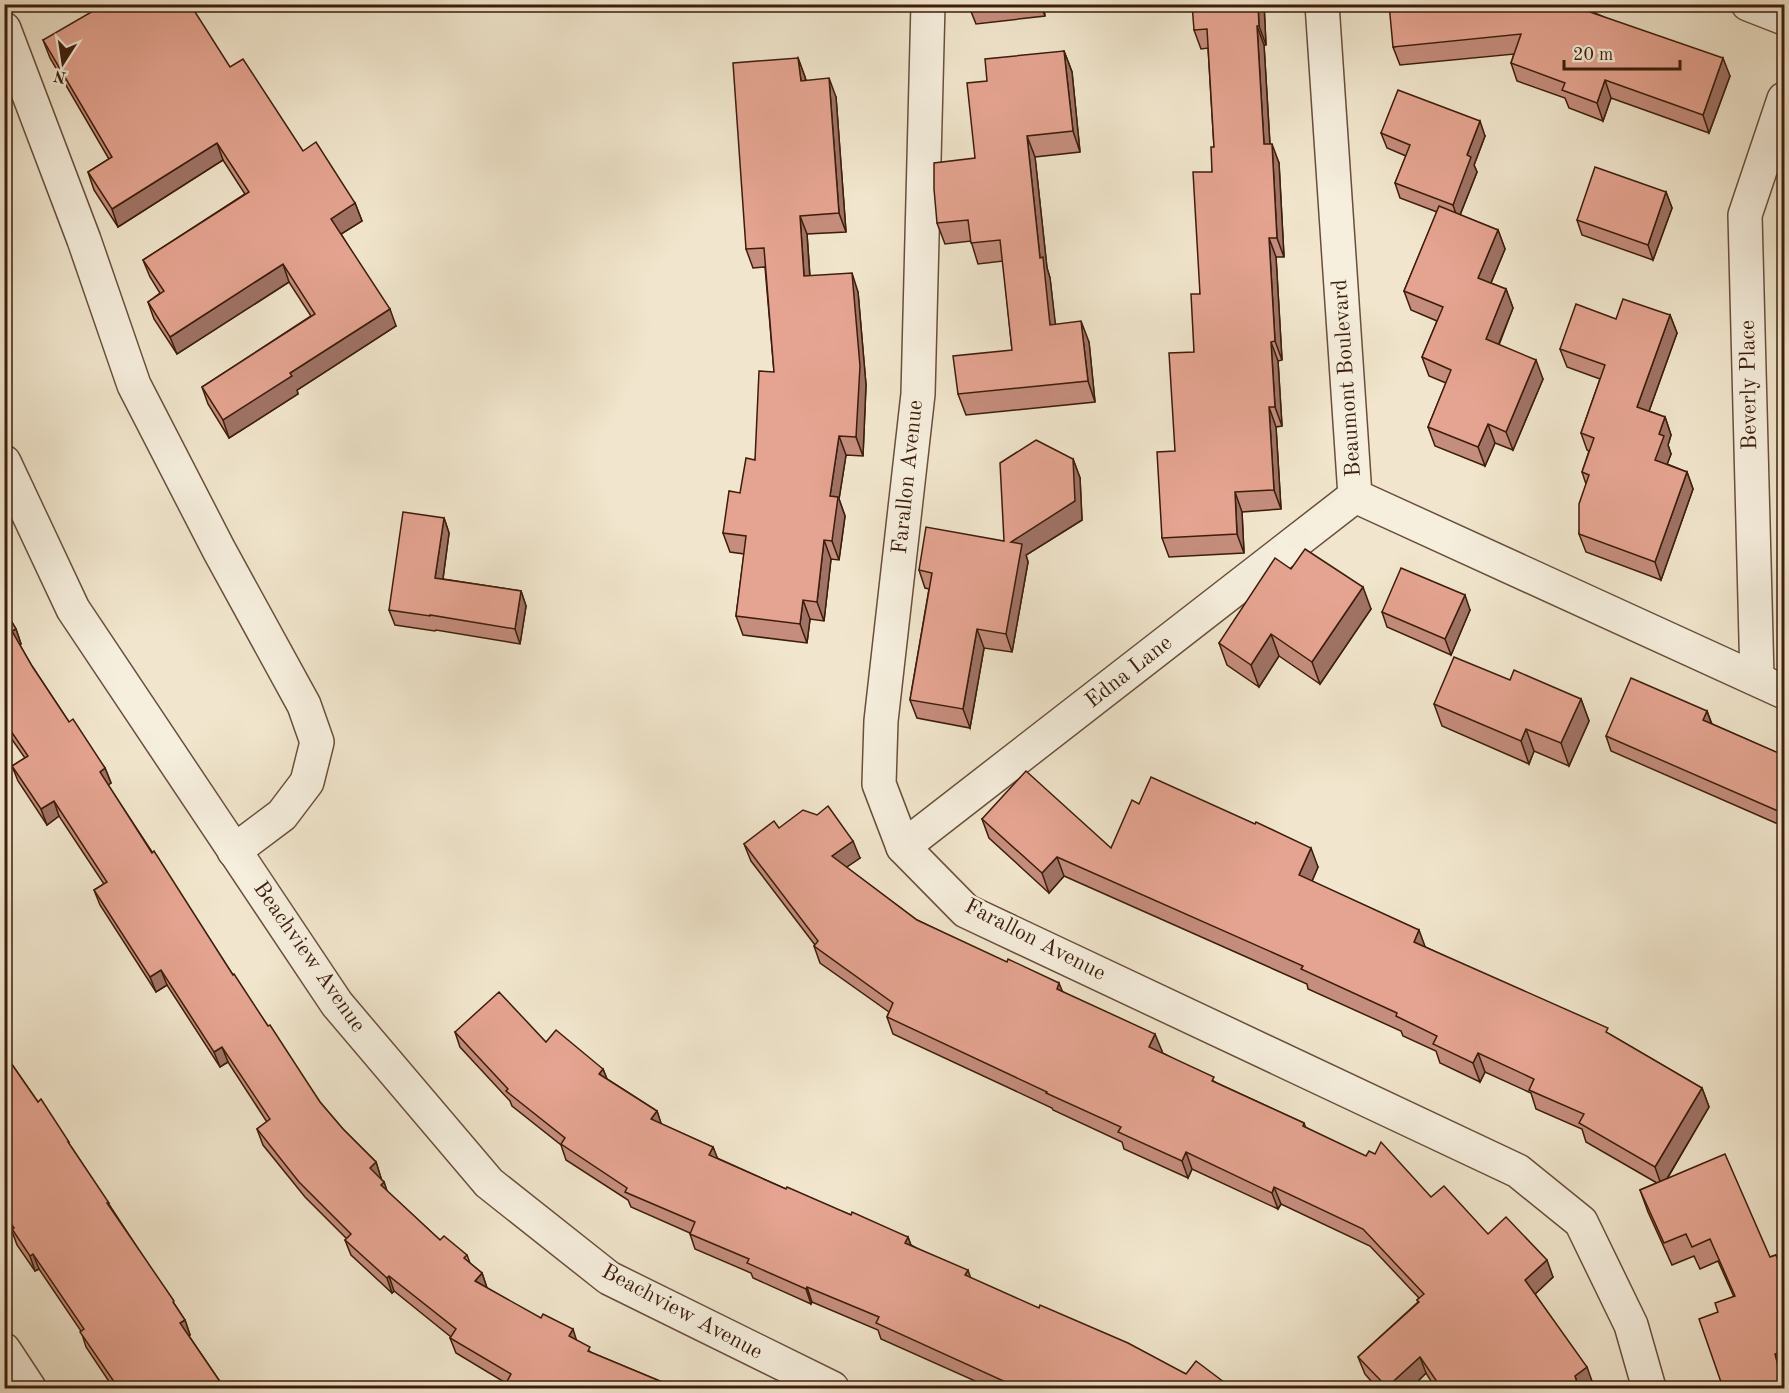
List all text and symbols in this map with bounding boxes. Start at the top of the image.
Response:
north arrow [33,33,93,93]
scale bar [1564,33,1680,71]
text: 20 m [1573,46,1613,64]
text: N [52,66,68,85]
street label: Beaumont Boulevard [1329,278,1365,478]
street label: Beverly Place [1737,320,1761,450]
street label: Farallon Avenue [889,399,927,555]
street label: Edna Lane [1082,632,1176,712]
street label: Beachview Avenue [249,878,369,1036]
street label: Farallon Avenue [961,895,1109,985]
street label: Beachview Avenue [598,1260,766,1364]

